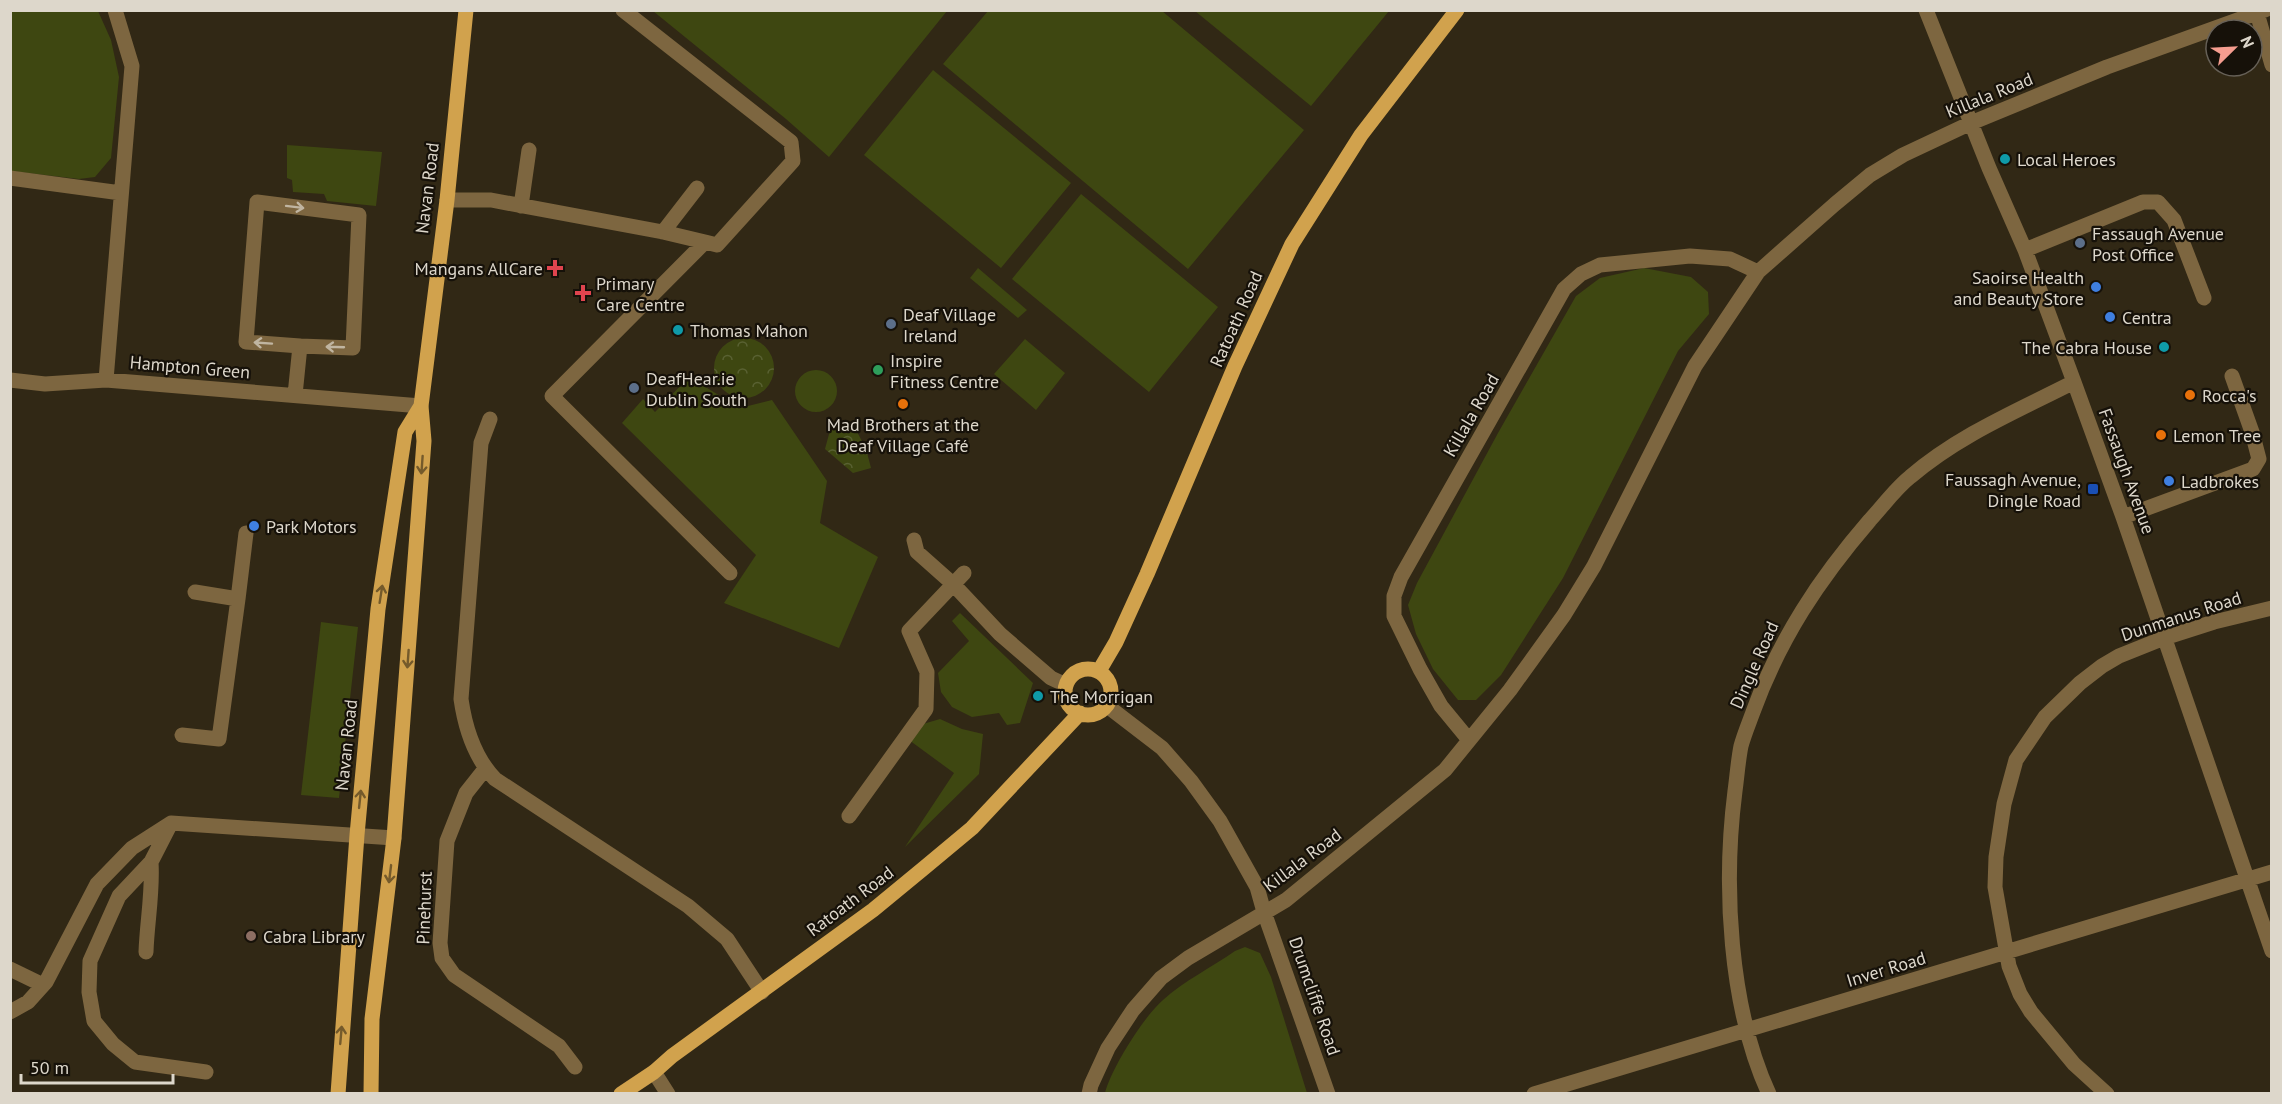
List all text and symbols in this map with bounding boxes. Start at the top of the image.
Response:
north arrow [2204,18,2264,78]
text: N [2236,33,2259,51]
street label: Killala Road [1942,67,2036,123]
street label: Navan Road [410,141,444,235]
place label: Local Heroes [2017,148,2116,171]
marker: Local Heroes [1998,152,2012,166]
one-way arrow [284,202,304,213]
place label: Fassaugh Avenue Post Office [2092,222,2224,266]
marker: Fassaugh Avenue Post Office [2073,236,2087,250]
place label: Mangans AllCare [415,257,543,280]
marker: Mangans AllCare [548,261,562,275]
place label: Saoirse Health and Beauty Store [1953,266,2084,310]
street label: Ratoath Road [1205,267,1267,371]
place label: Primary Care Centre [596,272,685,316]
marker: Saoirse Health and Beauty Store [2089,280,2103,294]
marker: Primary Care Centre [574,284,592,302]
place label: Deaf Village Ireland [903,303,996,347]
place label: Centra [2122,306,2172,329]
marker: Centra [2103,310,2117,324]
marker: Deaf Village Ireland [884,317,898,331]
place label: Thomas Mahon [690,319,808,342]
marker: Thomas Mahon [671,323,685,337]
place label: The Cabra House [2022,336,2152,359]
one-way arrow [254,337,274,348]
marker: The Cabra House [2157,340,2171,354]
one-way arrow [325,341,345,352]
place label: Inspire Fitness Centre [890,349,999,393]
street label: Hampton Green [129,350,251,384]
marker: Inspire Fitness Centre [871,363,885,377]
place label: DeafHear.ie Dublin South [646,367,747,411]
street label: Killala Road [1438,369,1504,461]
marker: DeafHear.ie Dublin South [627,381,641,395]
place label: Rocca's [2202,384,2257,407]
marker: Rocca's [2183,388,2197,402]
marker: Mad Brothers at the Deaf Village Café [896,397,910,411]
street label: Fassaugh Avenue [2094,405,2160,537]
place label: Mad Brothers at the Deaf Village Café [827,413,979,457]
place label: Lemon Tree [2173,424,2261,447]
marker: Lemon Tree [2154,428,2168,442]
one-way arrow [416,454,427,474]
place label: Faussagh Avenue, Dingle Road [1945,468,2081,512]
place label: Ladbrokes [2181,470,2259,493]
marker: Ladbrokes [2162,474,2176,488]
marker: Faussagh Avenue, Dingle Road [2086,482,2100,496]
place label: Park Motors [266,515,357,538]
marker: Park Motors [247,519,261,533]
one-way arrow [375,585,386,604]
street label: Dunmanus Road [2118,586,2244,646]
street label: Dingle Road [1724,618,1784,712]
one-way arrow [402,649,413,669]
place label: The Morrigan [1050,685,1153,708]
marker: The Morrigan [1031,689,1045,703]
street label: Navan Road [330,698,362,792]
one-way arrow [355,789,366,809]
street label: Killala Road [1258,823,1346,897]
street label: Ratoath Road [802,861,898,941]
one-way arrow [384,864,395,884]
street label: Pinehurst [411,871,437,945]
place label: Cabra Library [263,925,365,948]
marker: Cabra Library [244,929,258,943]
street label: Drumcliffe Road [1284,934,1346,1058]
street label: Inver Road [1844,946,1928,992]
one-way arrow [336,1026,347,1046]
scale bar [21,1047,172,1085]
text: 50 m [30,1056,69,1079]

